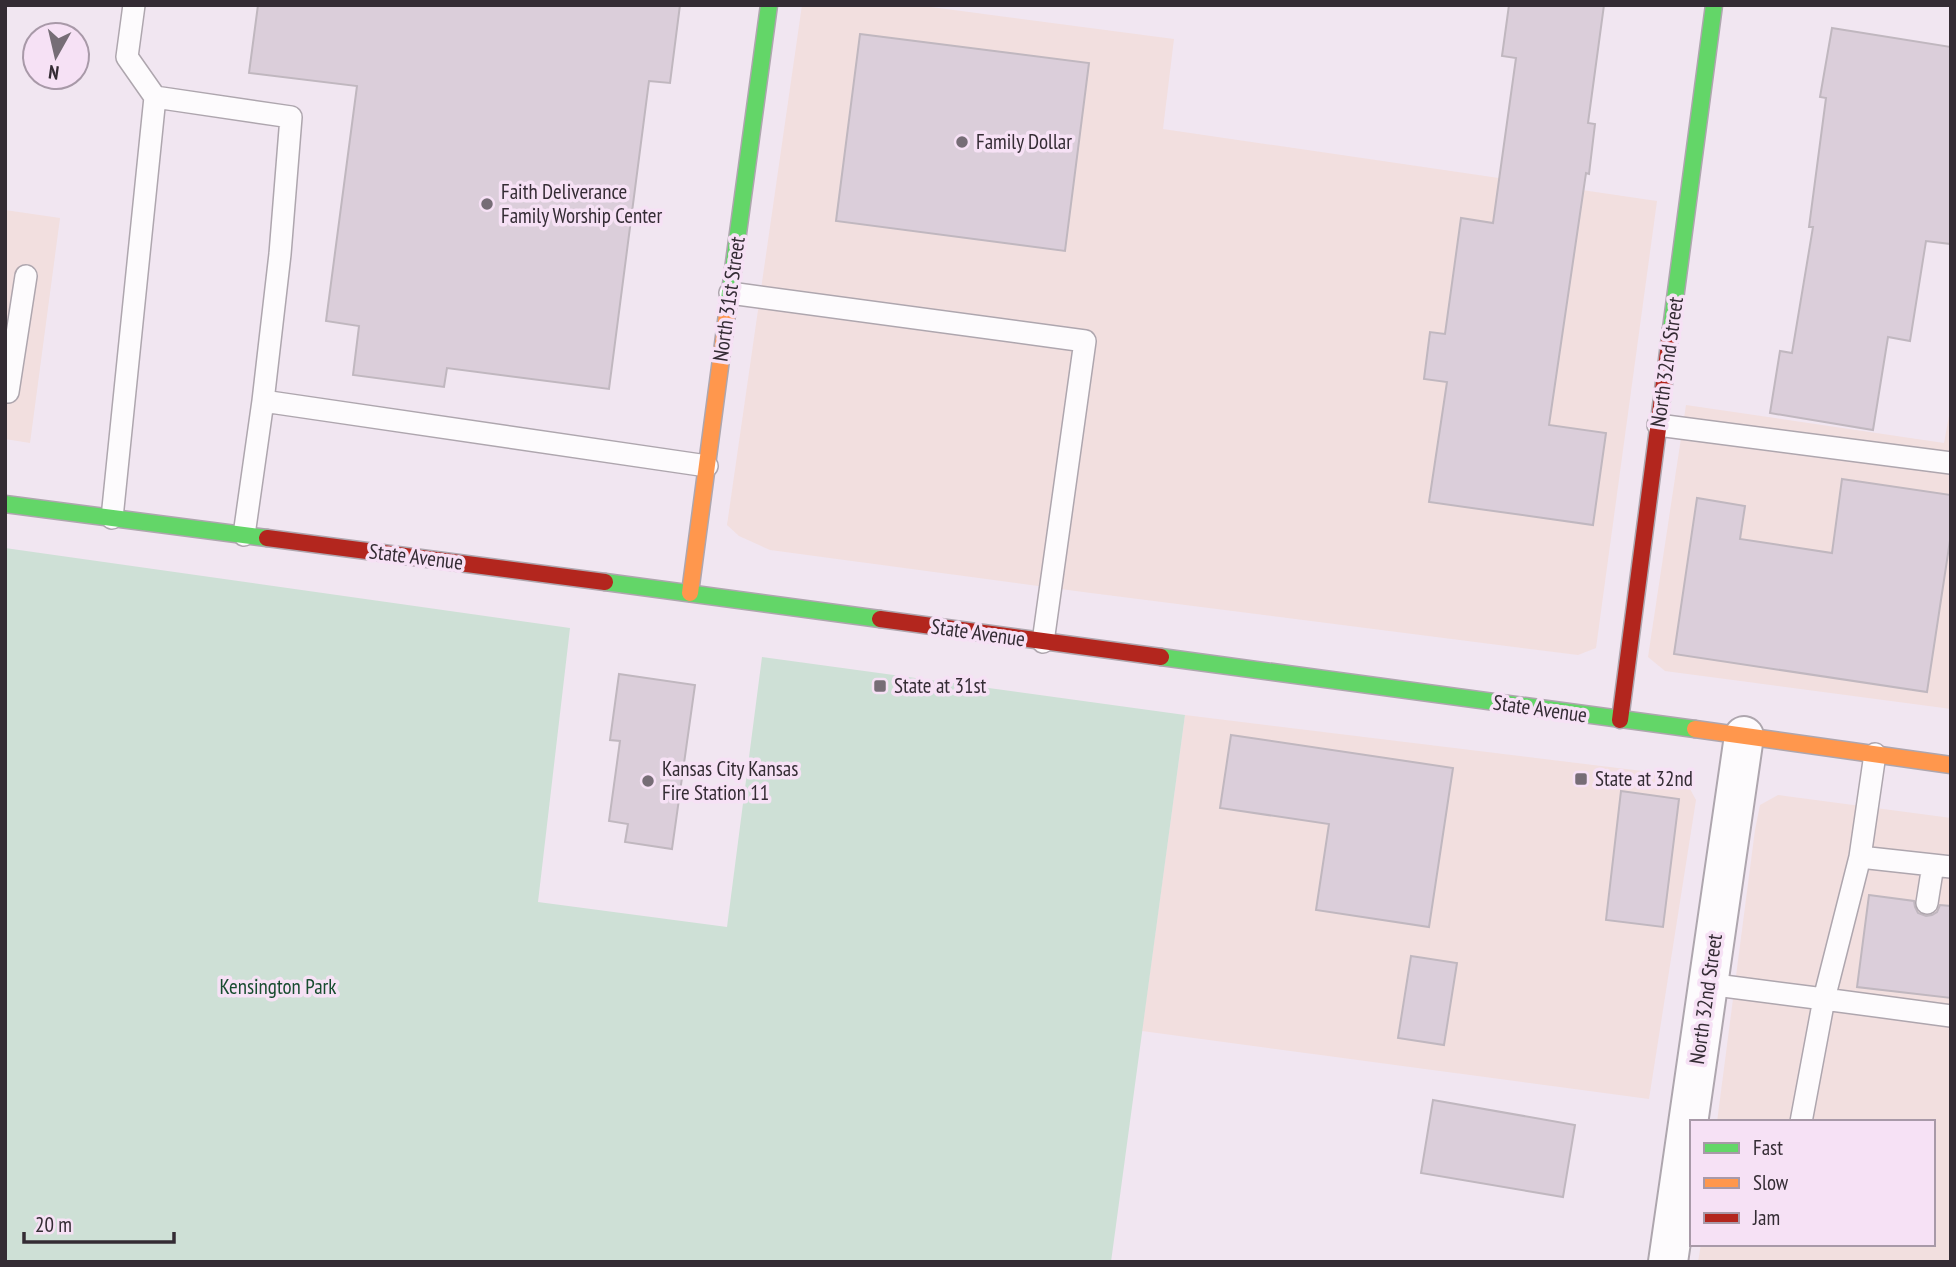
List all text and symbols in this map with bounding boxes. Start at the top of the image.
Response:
north arrow [21,21,91,91]
text: N [47,60,60,85]
place label: Family Dollar [976,128,1072,155]
marker: Family Dollar [954,134,970,150]
place label: Faith Deliverance Family Worship Center [501,178,662,229]
marker: Faith Deliverance Family Worship Center [479,196,495,212]
street label: North 31st Street [706,235,751,363]
street label: North 32nd Street [1644,295,1689,429]
street label: State Avenue [368,537,465,576]
street label: State Avenue [929,613,1027,652]
place label: State at 31st [894,672,987,699]
marker: State at 31st [872,678,888,694]
street label: State Avenue [1491,689,1589,728]
place label: Kansas City Kansas Fire Station 11 [662,755,798,806]
place label: State at 32nd [1595,765,1693,792]
marker: State at 32nd [1573,771,1589,787]
marker: Kansas City Kansas Fire Station 11 [640,773,656,789]
street label: North 32nd Street [1683,932,1728,1066]
park label: Kensington Park [220,973,336,1000]
legend [1690,1120,1935,1246]
text: Fast [1753,1134,1783,1161]
text: Slow [1753,1169,1789,1196]
scale bar [24,1200,175,1244]
text: Jam [1752,1204,1780,1231]
text: 20 m [35,1211,72,1238]

